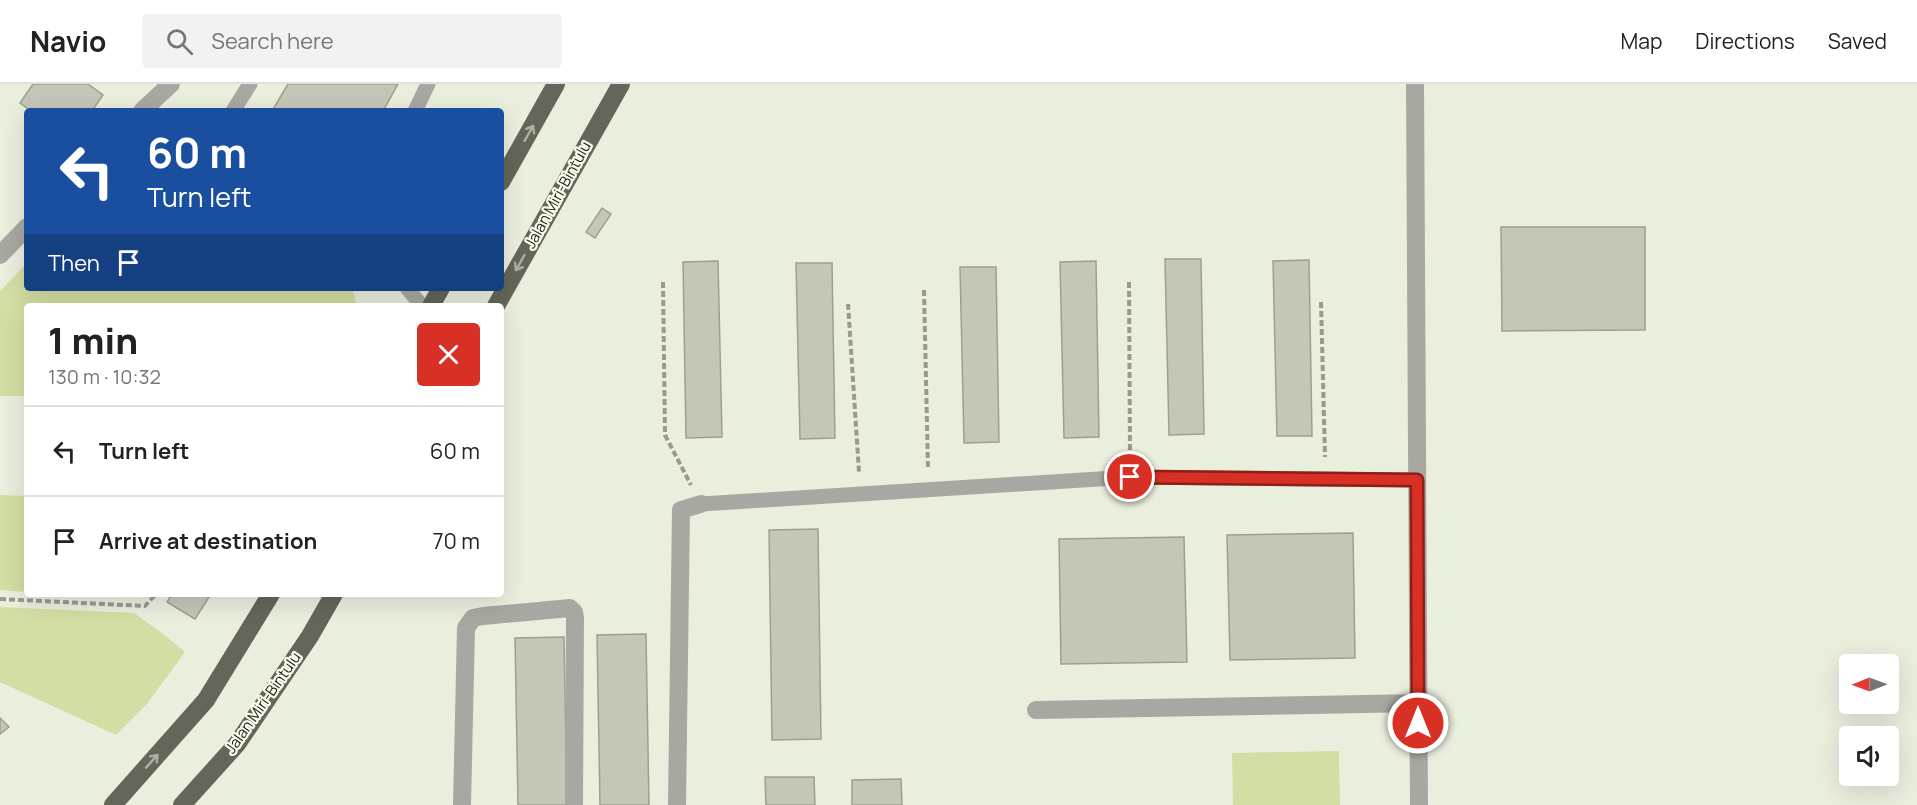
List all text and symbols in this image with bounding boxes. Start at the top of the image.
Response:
search box [142,14,562,68]
text: Navio [30,22,106,60]
icon: search [163,25,196,58]
text: Search here [211,26,334,56]
text: Map [1621,27,1662,55]
text: Directions [1695,27,1795,55]
text: Saved [1828,27,1887,55]
text: 60 m [147,123,247,181]
one-way arrow [523,125,535,142]
icon: left [48,132,126,210]
street label: Jalan Miri-Bintulu [519,137,596,252]
text: Turn left [147,178,251,215]
icon: arrive [112,246,145,279]
text: Then [48,248,100,278]
one-way arrow [514,254,526,271]
text: 1 min [48,316,138,365]
button: close [417,323,480,386]
text: 130 m · 10:32 [48,363,161,390]
icon: left [48,435,81,468]
text: Turn left [99,436,189,466]
text: 60 m [430,436,480,466]
pin [1104,451,1155,502]
icon: arrive [1113,460,1146,493]
icon: arrive [48,525,81,558]
text: Arrive at destination [99,526,317,556]
text: 70 m [432,526,480,556]
street label: Jalan Miri-Bintulu [220,648,305,758]
north arrow [1839,654,1899,714]
map controls [1839,654,1899,786]
position arrow [1386,691,1450,755]
button: sound [1839,726,1899,786]
one-way arrow [145,754,159,769]

